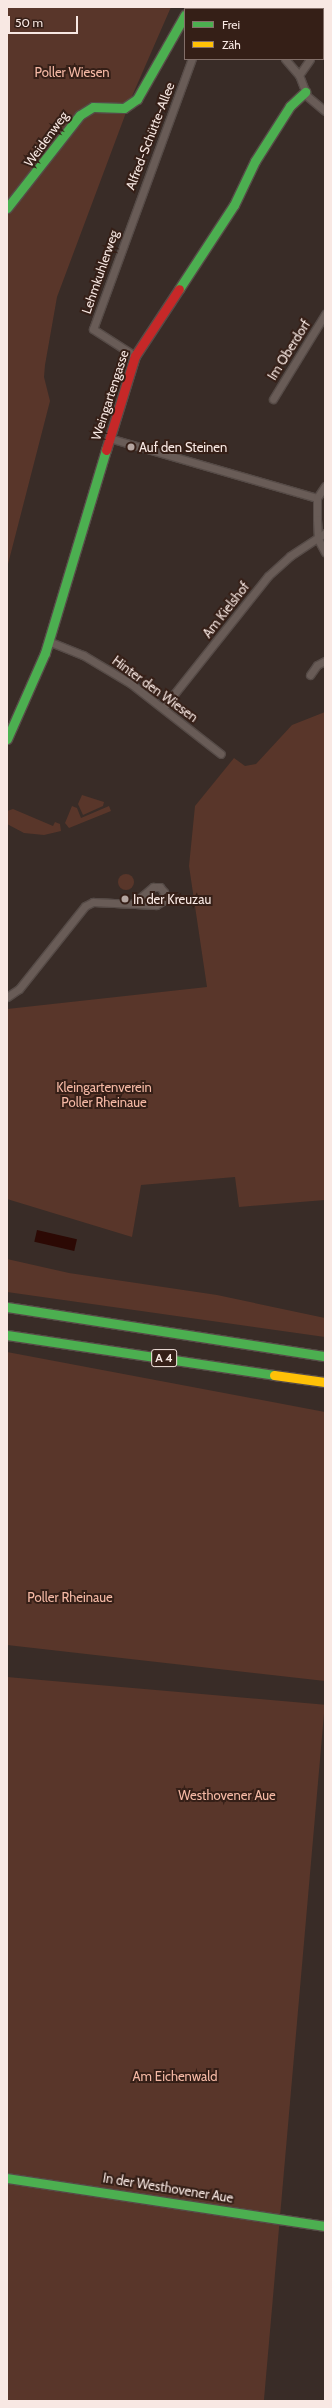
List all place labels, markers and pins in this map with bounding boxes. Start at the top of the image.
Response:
place label: Auf den Steinen [139,439,227,455]
marker: Auf den Steinen [126,442,136,452]
place label: In der Kreuzau [133,891,211,907]
marker: In der Kreuzau [120,894,130,904]

